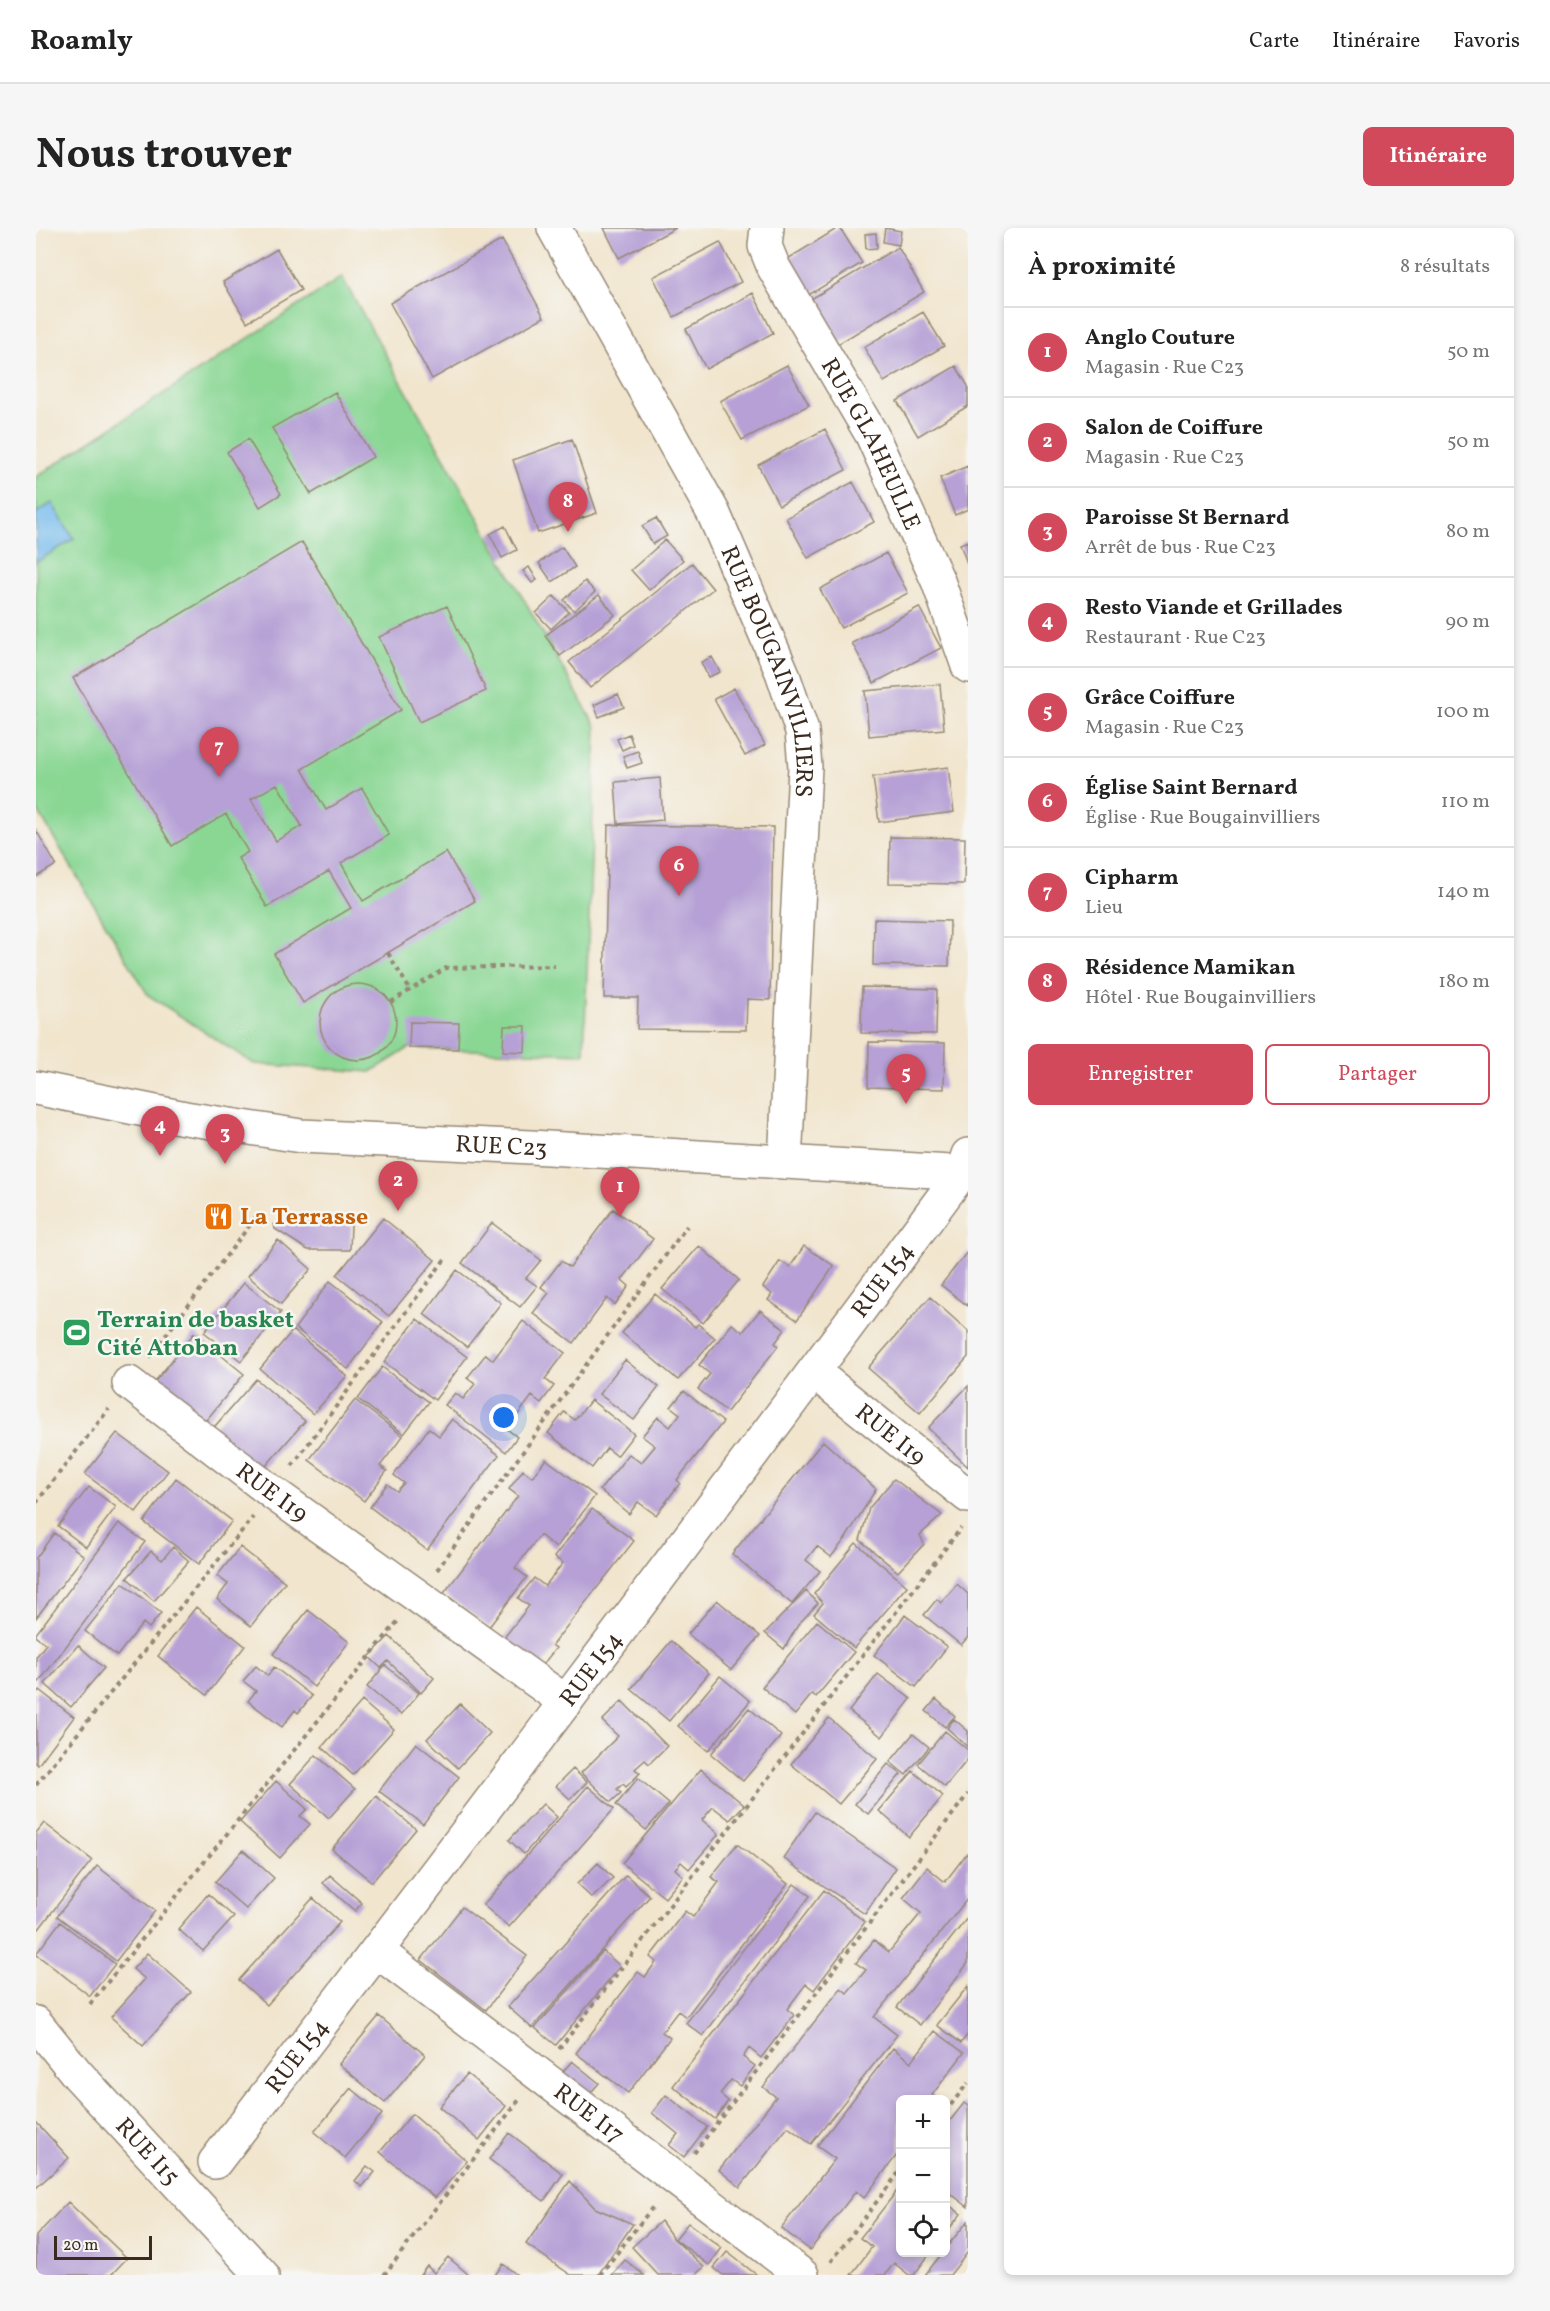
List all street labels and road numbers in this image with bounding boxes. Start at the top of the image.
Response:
street label: RUE GLAHEULLE [811,352,928,536]
street label: RUE BOUGAINVILLIERS [711,541,820,798]
street label: RUE C23 [455,1128,548,1167]
street label: RUE I54 [844,1236,923,1326]
street label: RUE I19 [847,1397,933,1475]
street label: RUE I19 [228,1455,314,1532]
street label: RUE I54 [553,1625,632,1715]
street label: RUE I54 [258,2012,338,2101]
street label: RUE I17 [545,2076,631,2153]
street label: RUE I15 [106,2111,186,2194]

